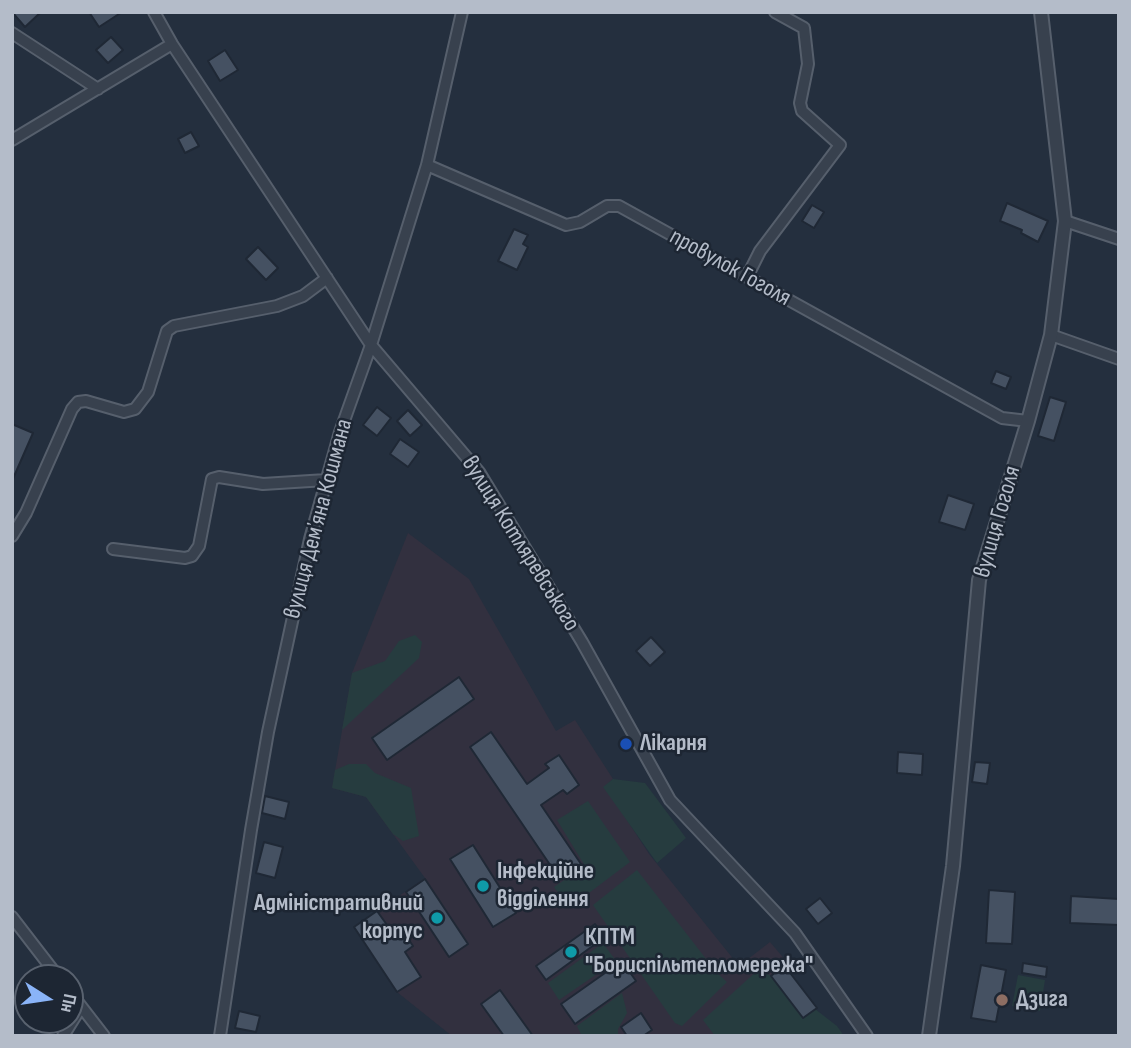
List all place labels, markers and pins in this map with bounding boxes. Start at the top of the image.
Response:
place label: Лікарня [640,730,707,758]
marker: Лікарня [618,736,634,752]
place label: Інфекційне відділення [497,858,594,914]
marker: Інфекційне відділення [475,878,491,894]
place label: Адміністративний корпус [254,890,423,946]
marker: Адміністративний корпус [429,910,445,926]
place label: КПТМ "Бориспільтепломережа" [585,924,813,980]
marker: КПТМ "Бориспільтепломережа" [563,944,579,960]
place label: Дзига [1016,986,1068,1014]
marker: Дзига [994,992,1010,1008]

